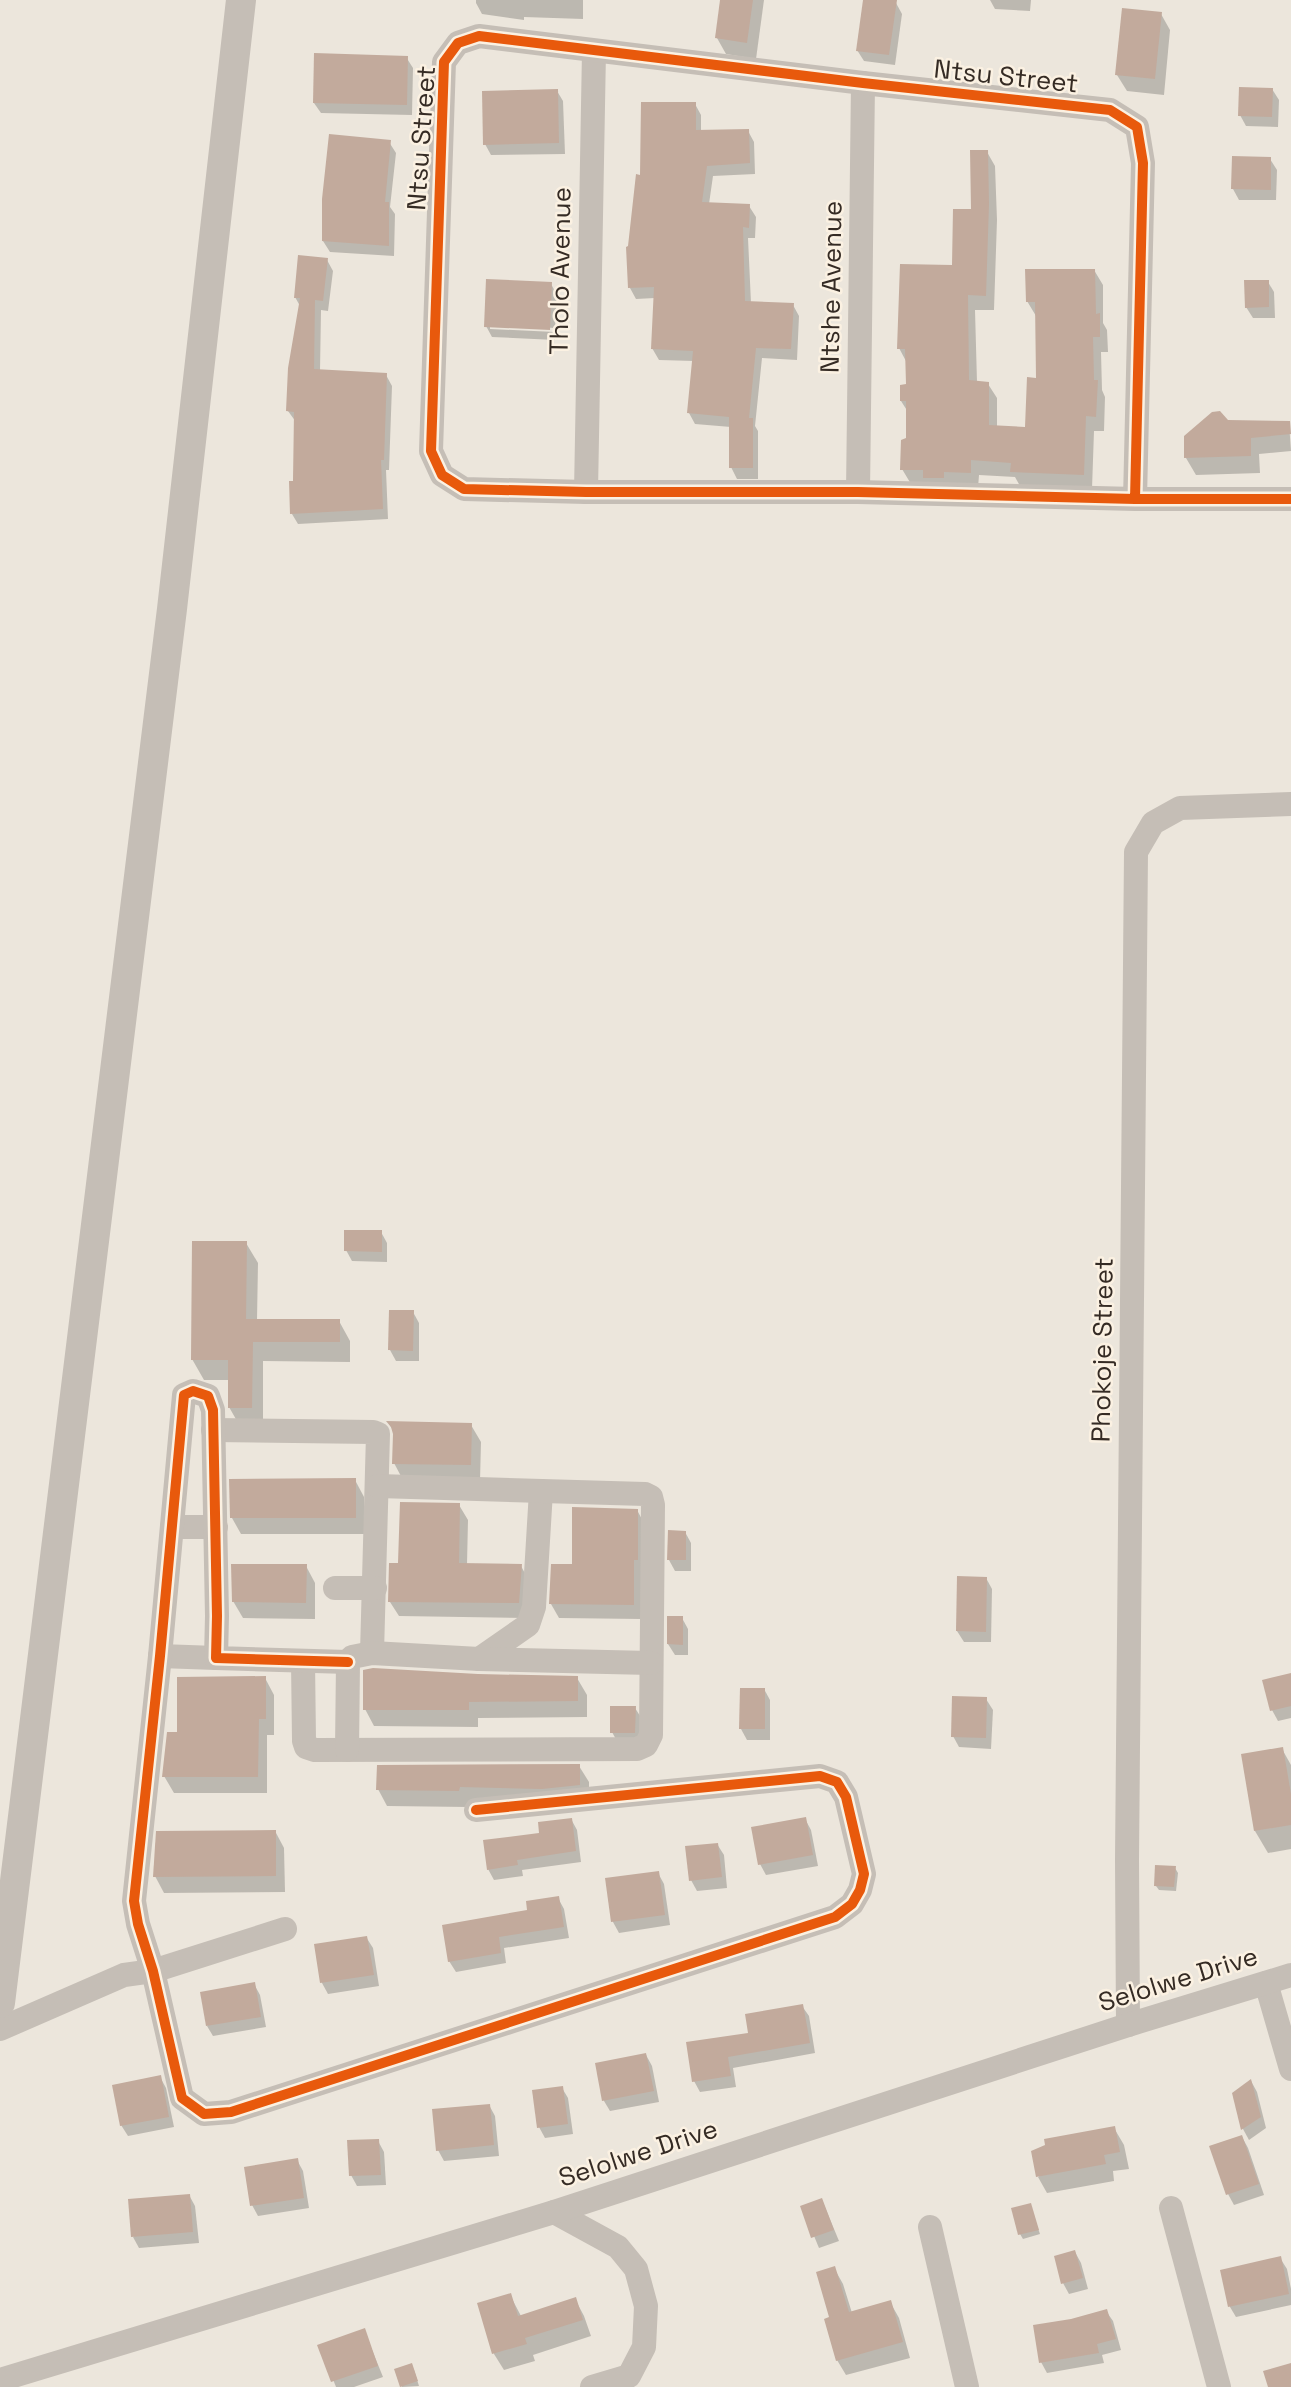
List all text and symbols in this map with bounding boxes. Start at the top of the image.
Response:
street label: Ntsu Street [932,52,1080,100]
street label: Ntsu Street [399,64,443,212]
street label: Tholo Avenue [542,187,578,355]
street label: Ntshe Avenue [812,201,850,373]
street label: Phokoje Street [1083,1257,1121,1443]
street label: Selolwe Drive [1094,1939,1262,2019]
street label: Selolwe Drive [554,2111,722,2195]

